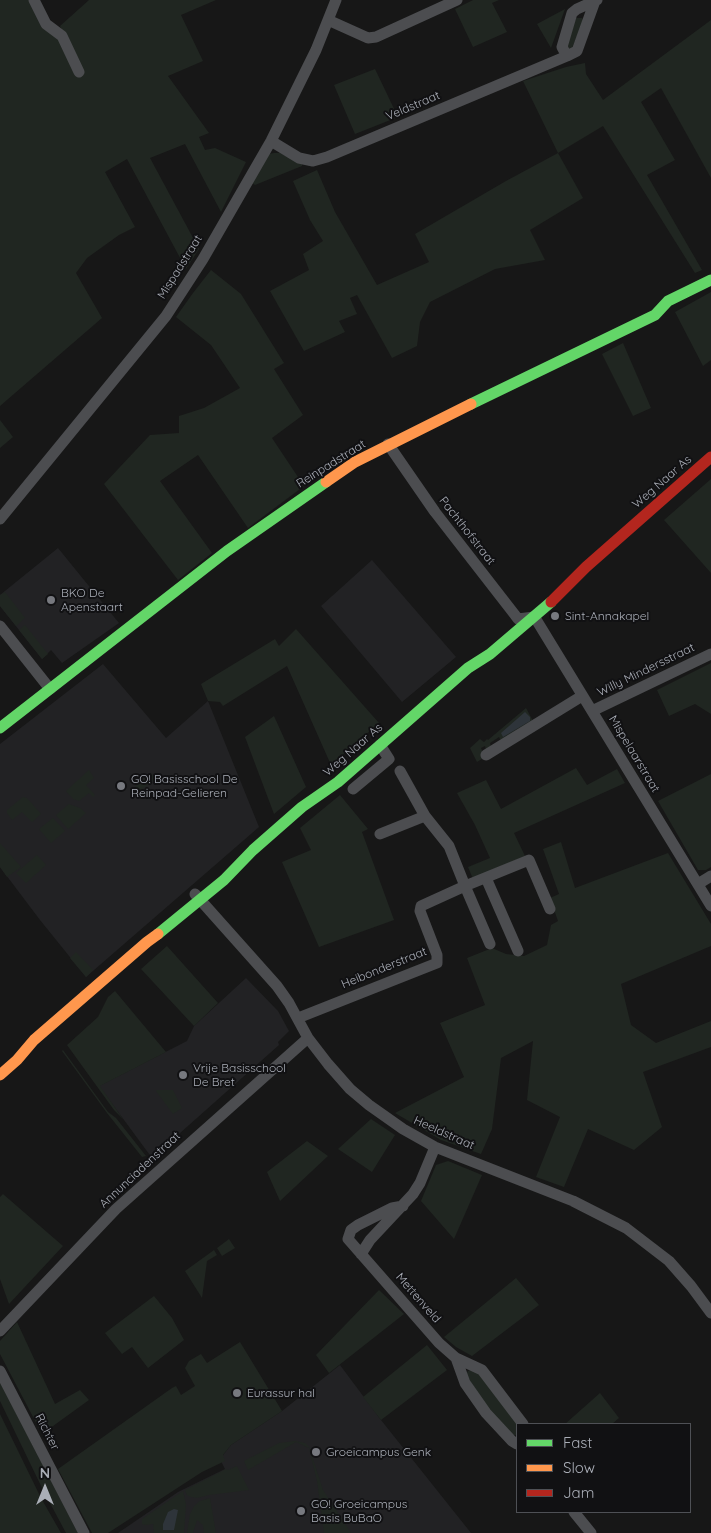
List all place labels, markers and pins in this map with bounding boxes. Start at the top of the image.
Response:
place label: BKO De Apenstaart [61,586,123,614]
marker: BKO De Apenstaart [45,594,57,606]
place label: Sint-Annakapel [565,609,649,623]
marker: Sint-Annakapel [549,610,561,622]
place label: GO! Basisschool De Reinpad-Gelieren [131,772,238,800]
marker: GO! Basisschool De Reinpad-Gelieren [115,780,127,792]
place label: Vrije Basisschool De Bret [193,1061,286,1089]
marker: Vrije Basisschool De Bret [177,1069,189,1081]
place label: Eurassur hal [247,1386,315,1400]
marker: Eurassur hal [231,1387,243,1399]
place label: Groeicampus Genk [326,1445,431,1459]
marker: Groeicampus Genk [310,1446,322,1458]
place label: GO! Groeicampus Basis BuBaO [311,1497,407,1525]
marker: GO! Groeicampus Basis BuBaO [295,1505,307,1517]

